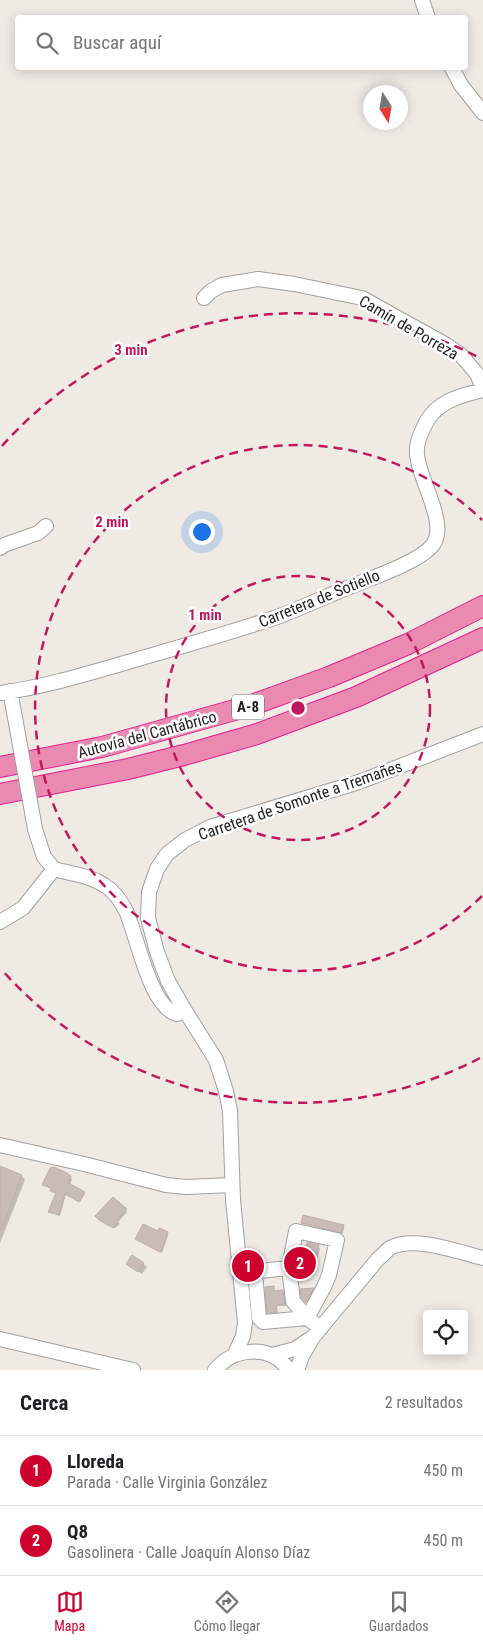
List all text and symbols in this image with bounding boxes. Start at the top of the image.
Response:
search box [15,15,468,70]
icon: search [33,29,61,57]
text: Buscar aquí [73,31,162,54]
north arrow [363,85,408,130]
street label: Camín de Porreza [356,291,462,364]
text: 3 min [114,341,148,359]
text: 2 min [95,513,129,531]
your location [189,519,215,545]
street label: Carretera de Sotiello [256,566,382,631]
text: 1 min [188,606,222,624]
road number: A-8 [232,694,264,720]
centre of rings [289,699,307,717]
street label: Autovía del Cantábrico [76,707,219,762]
street label: Carretera de Somonte a Tremañes [196,757,405,844]
pin: 2 [284,1244,316,1282]
pin: 1 [232,1247,264,1285]
map controls [423,1310,468,1355]
button: locate [423,1310,468,1355]
text: Cerca [20,1391,68,1415]
text: 2 resultados [385,1393,463,1412]
text: Lloreda [67,1450,124,1473]
text: 1 [32,1461,40,1480]
text: 450 m [424,1461,463,1480]
text: Parada · Calle Virginia González [67,1473,268,1492]
text: Q8 [67,1520,88,1543]
text: 2 [32,1531,40,1550]
text: 450 m [424,1531,463,1550]
text: Gasolinera · Calle Joaquín Alonso Díaz [67,1543,310,1562]
tab: Mapa [54,1588,85,1634]
tab: Cómo llegar [194,1588,260,1634]
tab: Guardados [369,1588,429,1634]

